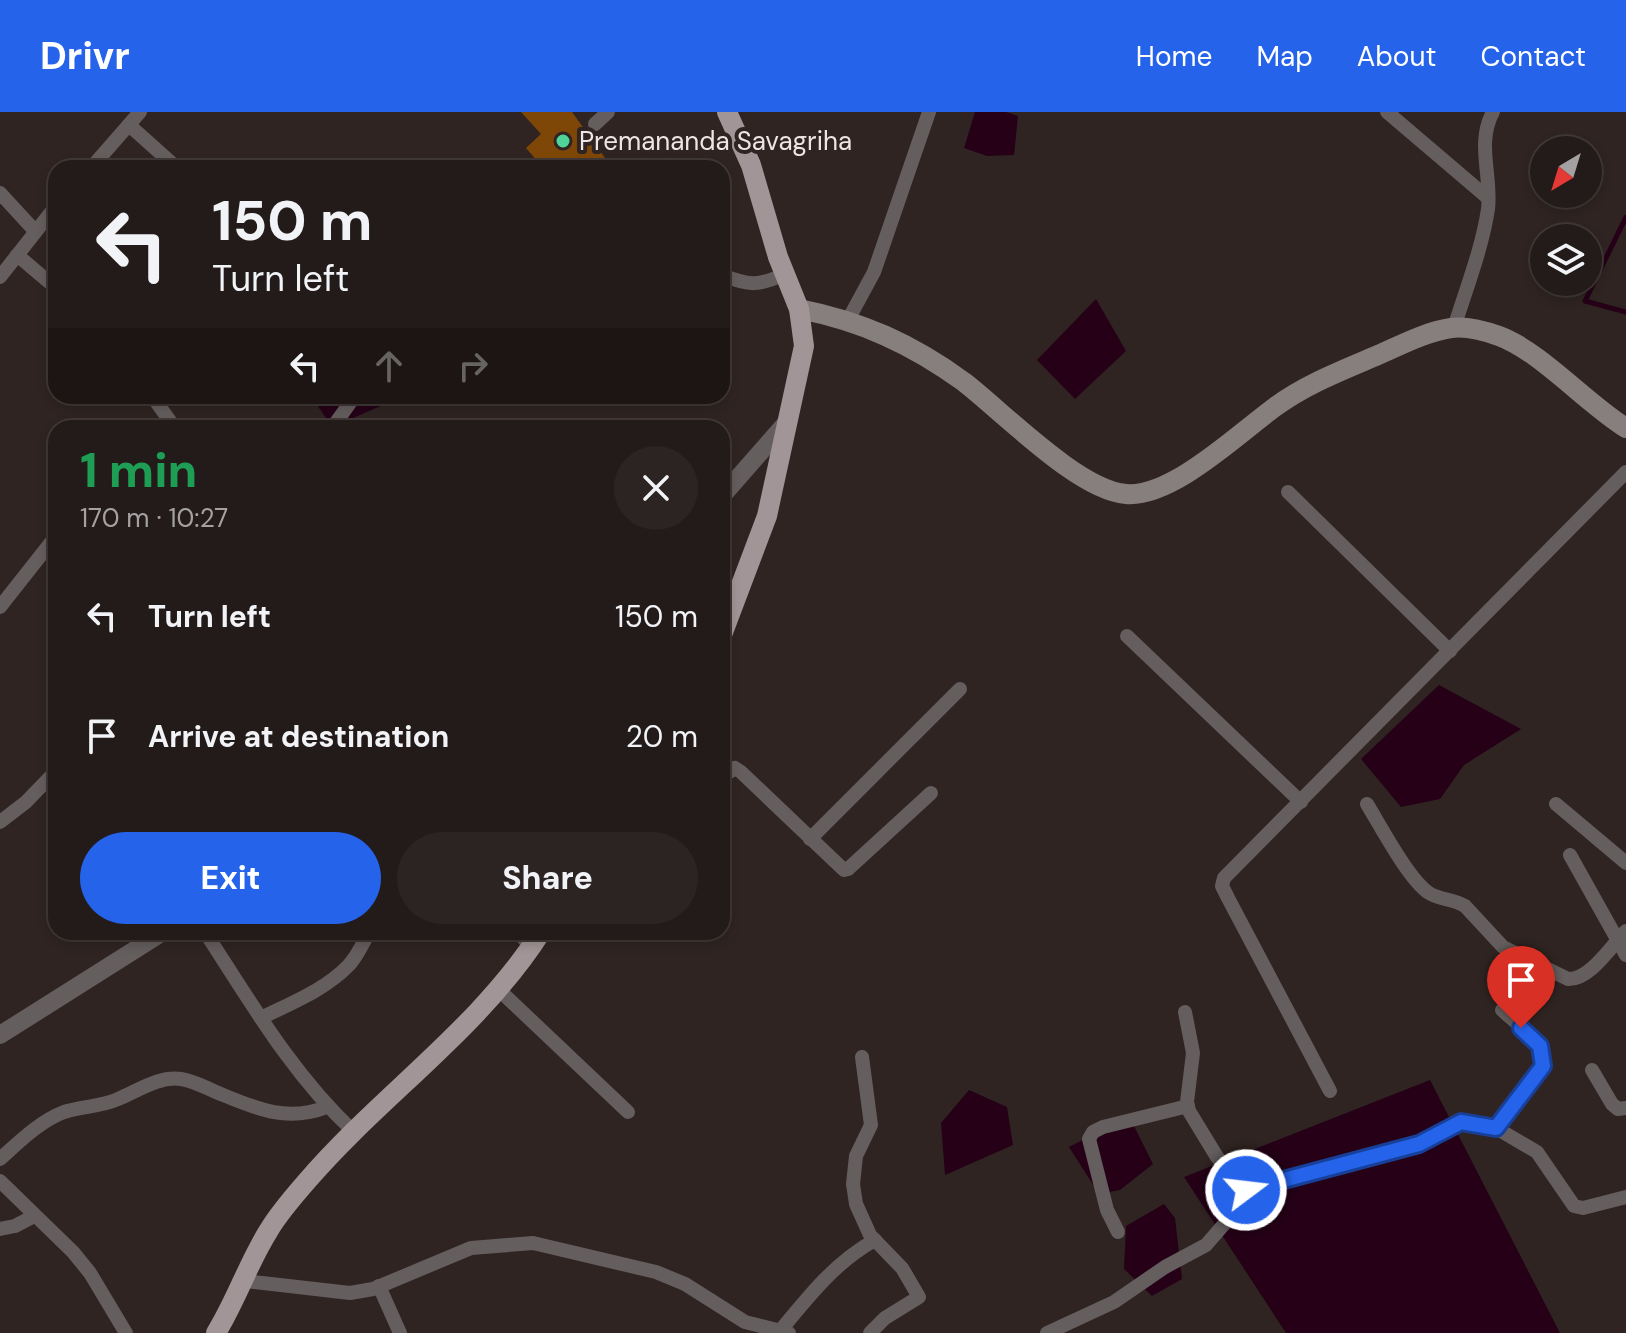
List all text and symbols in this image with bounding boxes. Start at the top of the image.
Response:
text: Drivr [40,31,130,81]
text: Home [1136,38,1212,75]
text: Map [1256,38,1313,75]
text: About [1357,38,1436,75]
text: Contact [1480,38,1586,75]
place label: Premananda Savagriha [579,124,852,158]
marker: Premananda Savagriha [554,132,572,150]
north arrow [1530,136,1602,208]
map controls [1530,136,1602,296]
text: 150 m [212,184,373,257]
icon: left [80,192,184,296]
button: layers [1530,224,1602,296]
text: Turn left [212,255,349,302]
icon: left [283,344,327,388]
icon: ahead [367,344,411,388]
icon: right [451,344,495,388]
text: 1 min [80,439,197,502]
button: close [614,446,698,530]
text: 170 m · 10:27 [80,501,228,535]
icon: left [80,594,124,638]
text: Turn left [148,597,271,636]
text: 150 m [615,597,698,636]
icon: arrive [80,714,124,758]
text: Arrive at destination [148,717,449,756]
text: 20 m [626,717,698,756]
button: Exit [80,832,381,924]
button: Share [397,832,698,924]
pin [1487,946,1555,1028]
icon: arrive [1499,958,1543,1002]
position arrow [1204,1148,1288,1232]

